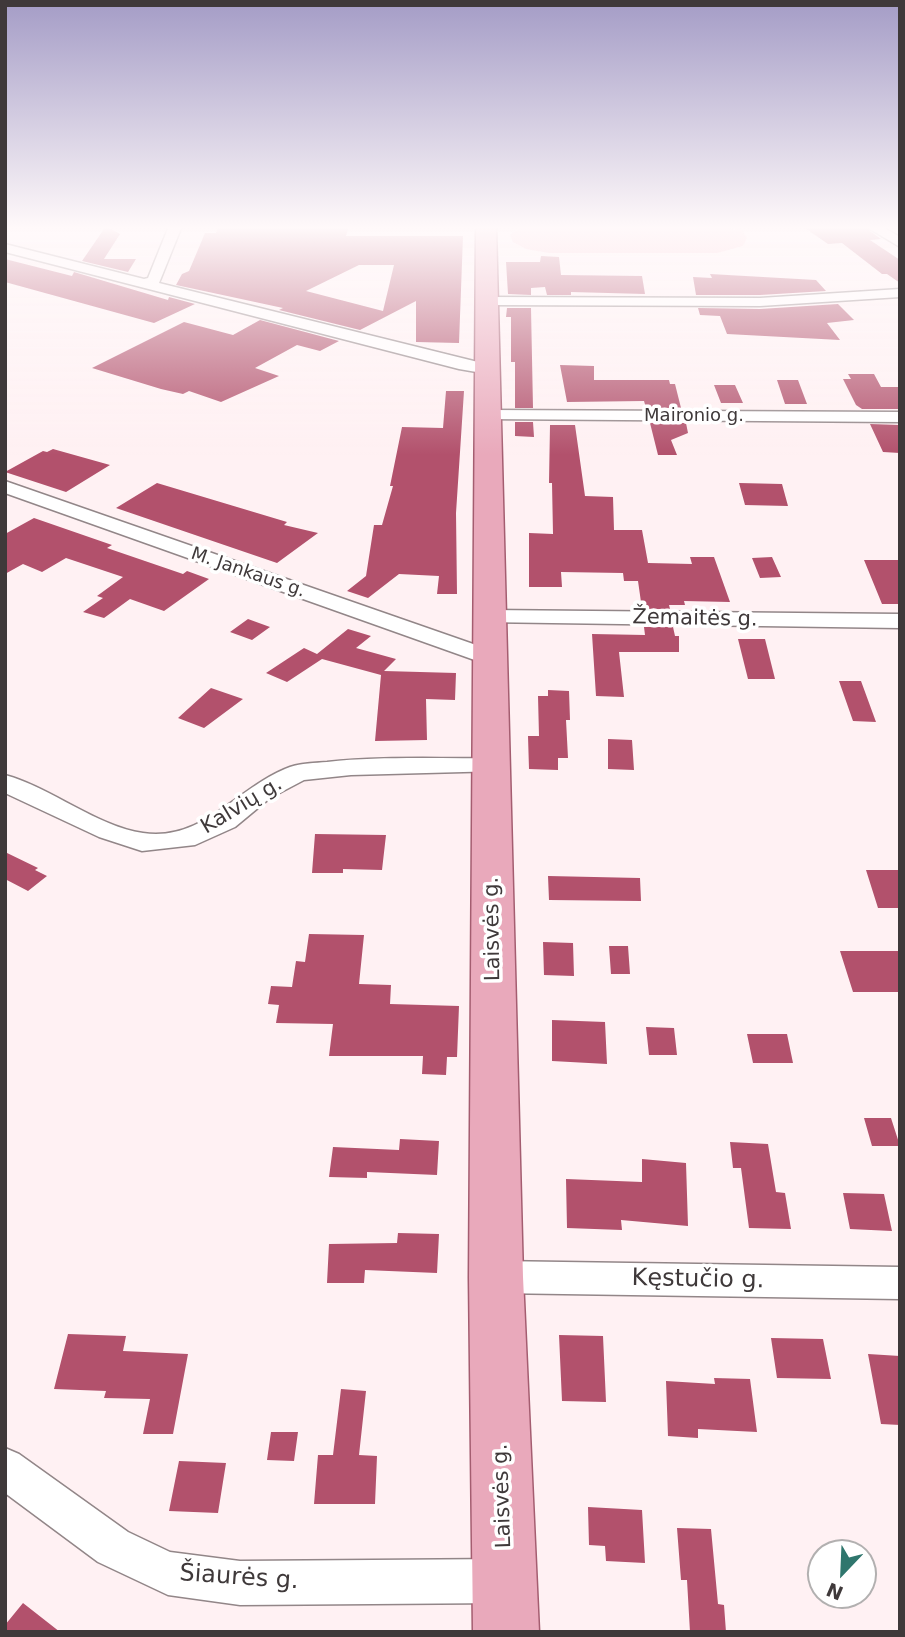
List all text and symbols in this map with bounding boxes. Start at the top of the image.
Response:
street label: Maironio g. [644,405,744,427]
street label: M. Jankaus g. [188,543,308,603]
street label: Žemaitės g. [632,605,758,633]
street label: Kalvių g. [197,772,287,840]
street label: Laisvės g. [479,877,507,981]
street label: Kęstučio g. [631,1264,765,1296]
street label: Laisvės g. [489,1443,517,1549]
north arrow [807,1539,877,1609]
street label: Šiaurės g. [178,1559,300,1597]
text: N [823,1578,846,1605]

